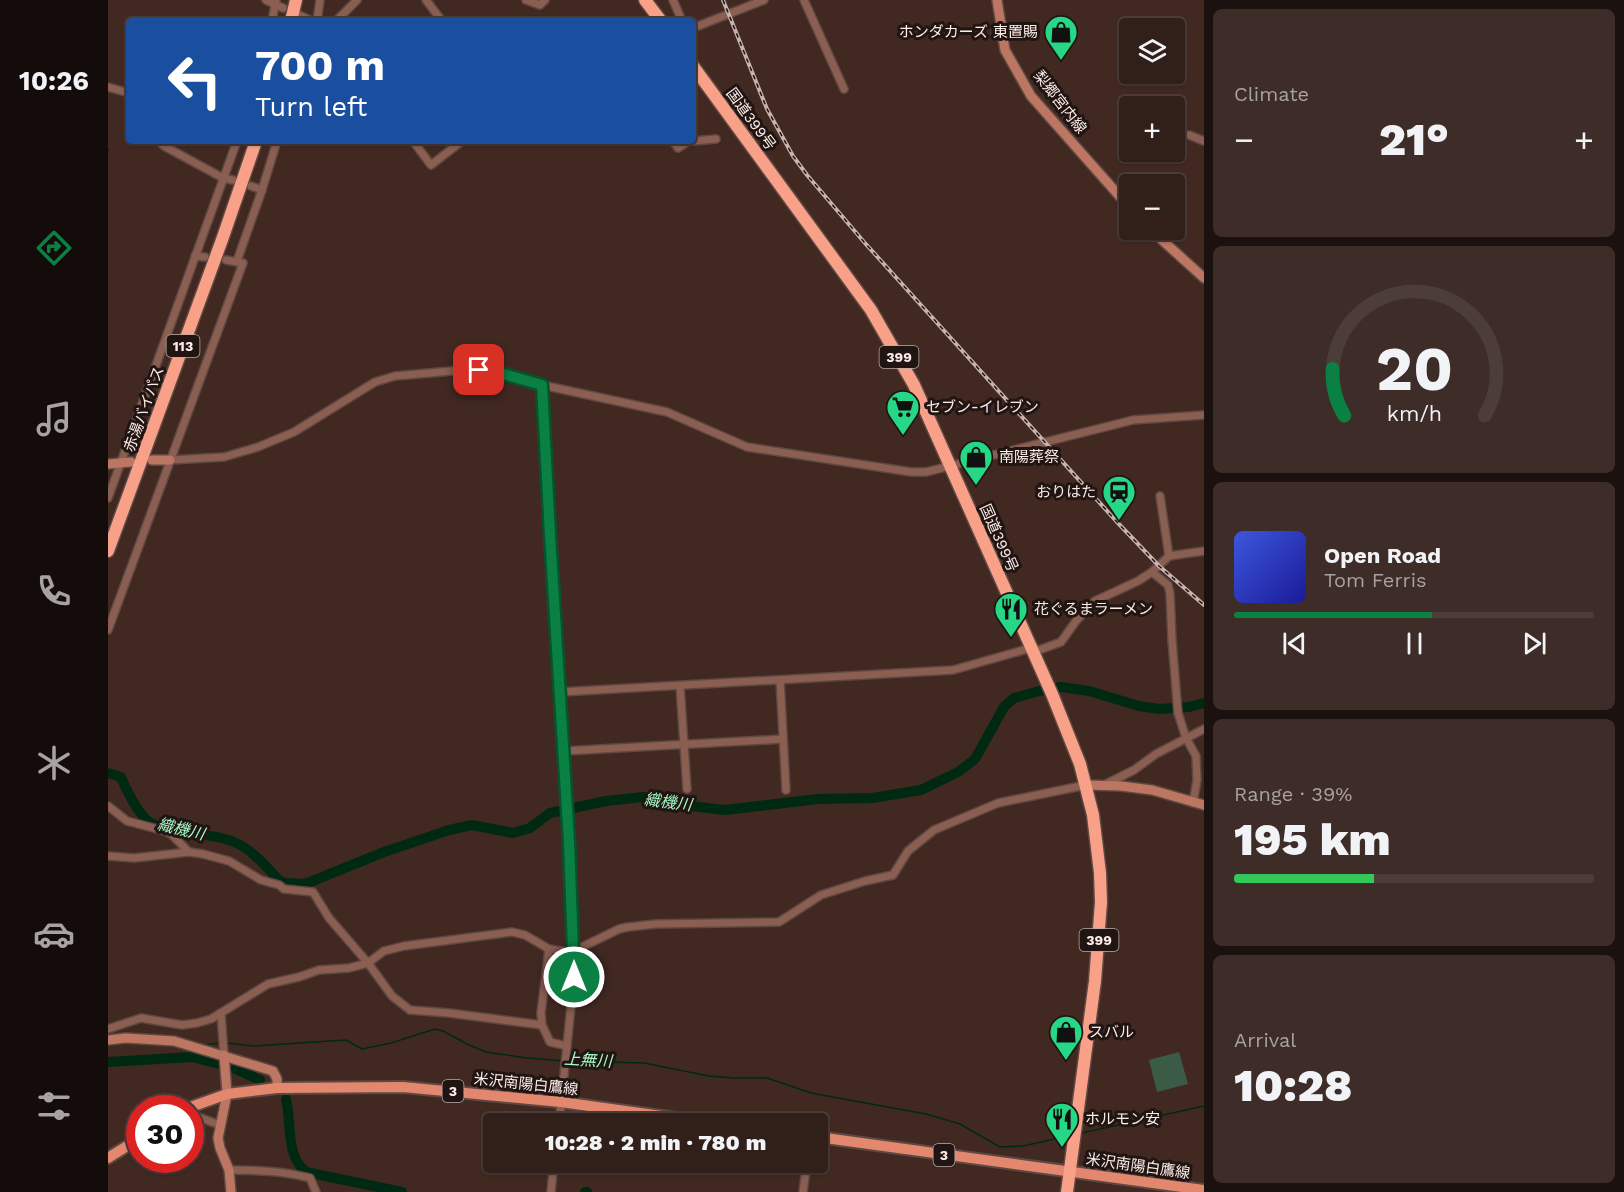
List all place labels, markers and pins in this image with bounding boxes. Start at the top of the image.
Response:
shop icon: ホンダカーズ 東置賜 [1043,14,1079,61]
place label: ホンダカーズ 東置賜 [899,23,1038,41]
pin [453,344,504,395]
supermarket icon: セブン-イレブン [885,389,921,436]
place label: セブン-イレブン [926,398,1039,416]
shop icon: 南陽葬祭 [958,439,994,486]
place label: 南陽葬祭 [999,448,1059,466]
station icon: おりはた [1101,474,1137,521]
place label: おりはた [1036,483,1096,501]
restaurant icon: 花ぐるまラーメン [993,591,1029,638]
place label: 花ぐるまラーメン [1034,600,1153,618]
shop icon: スバル [1048,1014,1084,1061]
place label: スバル [1089,1023,1134,1041]
restaurant icon: ホルモン安 [1044,1101,1080,1148]
place label: ホルモン安 [1085,1110,1160,1128]

